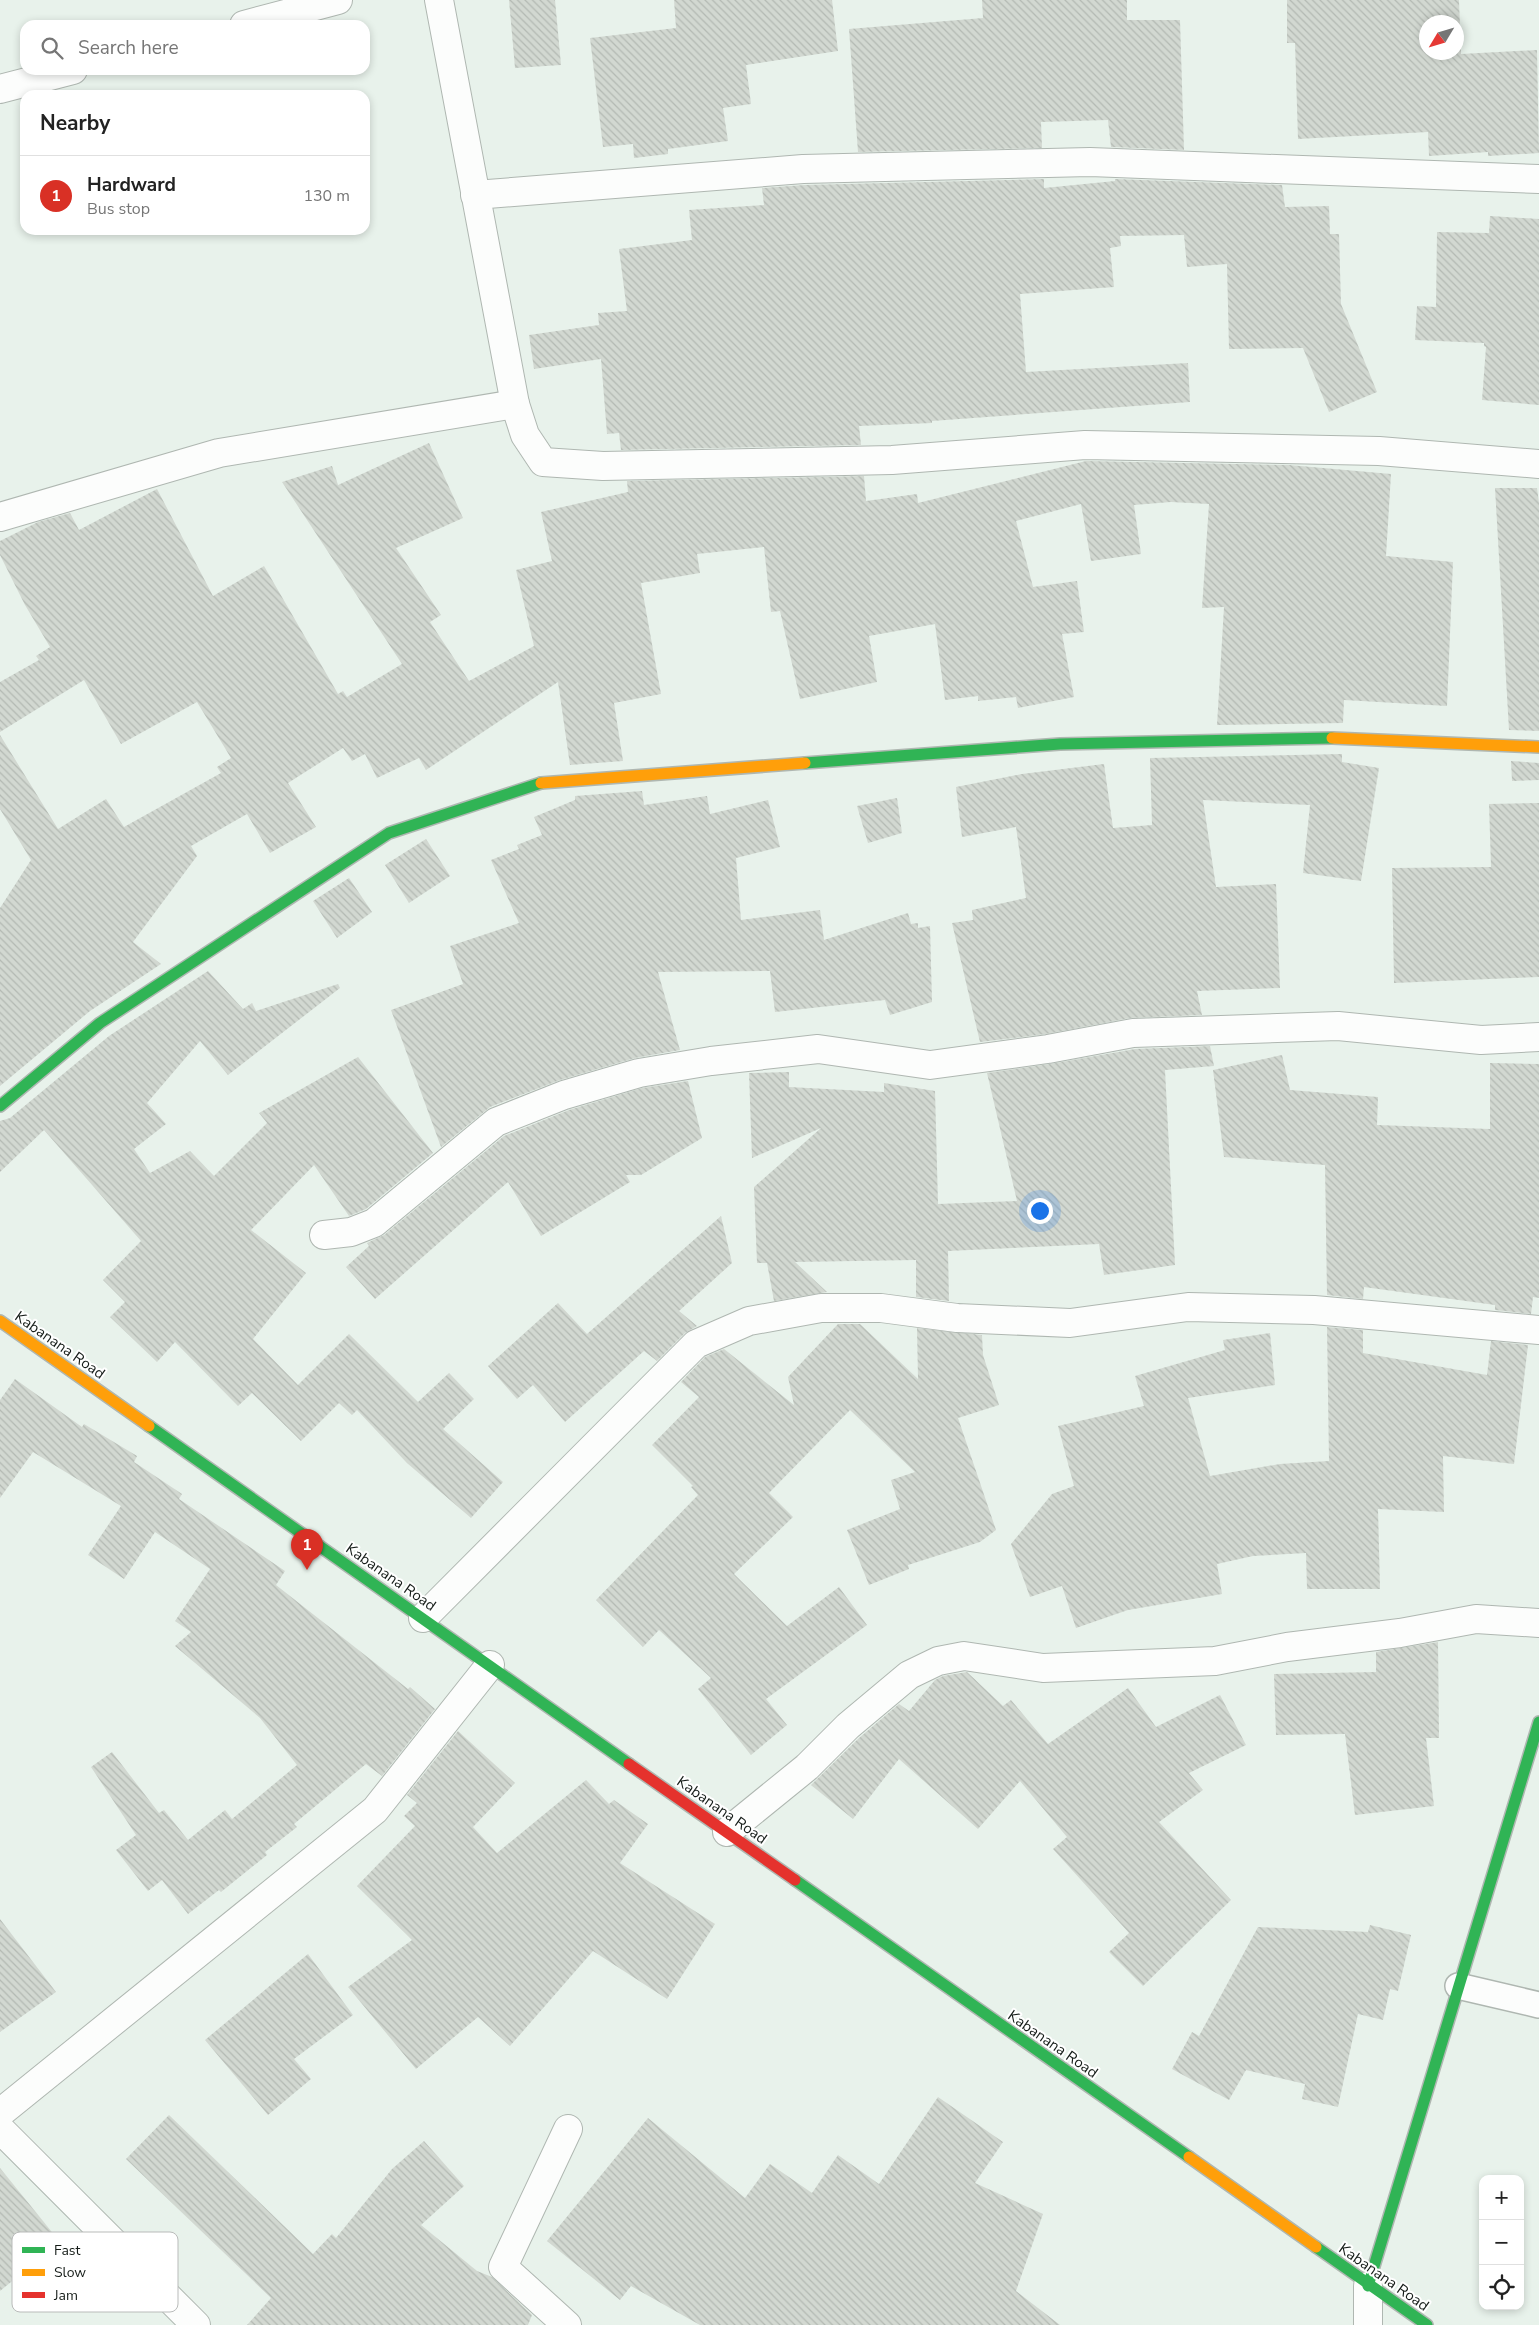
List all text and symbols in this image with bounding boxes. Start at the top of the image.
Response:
north arrow [1419,15,1464,60]
search box [20,20,370,75]
icon: search [38,34,66,62]
text: Search here [78,35,179,61]
text: Nearby [40,109,110,137]
text: Hardward [87,172,176,198]
text: 1 [51,185,61,207]
text: 130 m [303,185,350,207]
text: Bus stop [87,198,150,220]
your location [1027,1198,1053,1224]
street label: Kabanana Road [11,1306,109,1384]
pin: 1 [291,1529,323,1570]
street label: Kabanana Road [342,1538,440,1616]
street label: Kabanana Road [673,1771,771,1849]
street label: Kabanana Road [1004,2005,1102,2083]
map controls [1479,2175,1524,2310]
button: + [1479,2175,1524,2220]
button: − [1479,2220,1524,2265]
legend [12,2232,178,2312]
street label: Kabanana Road [1335,2238,1433,2316]
text: Fast [54,2241,80,2260]
text: Slow [54,2263,86,2282]
button: locate [1479,2265,1524,2310]
text: Jam [53,2286,78,2305]

